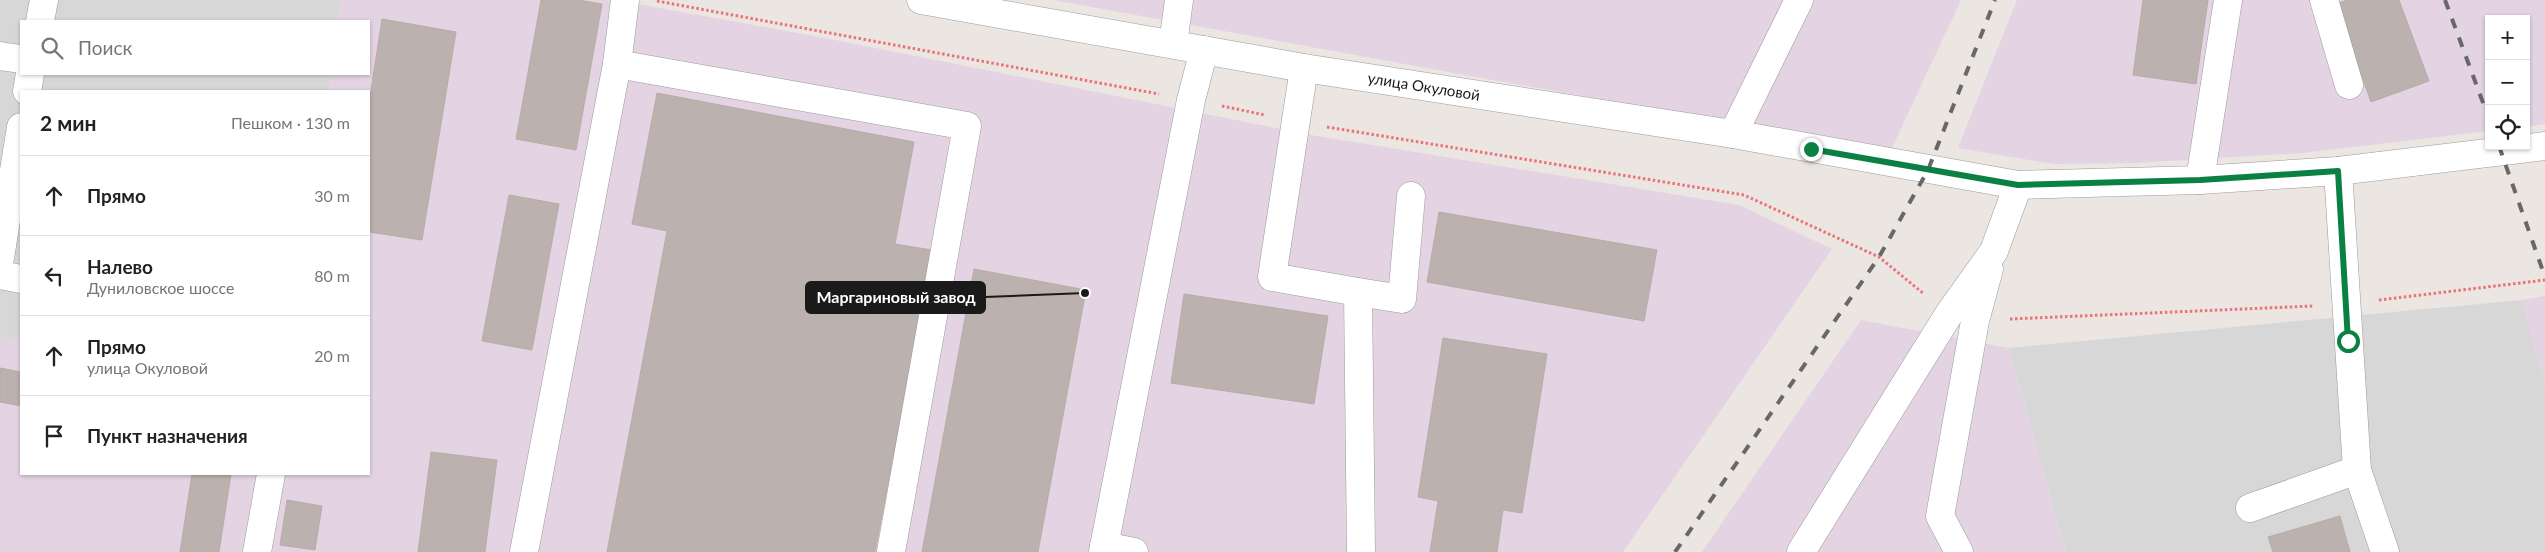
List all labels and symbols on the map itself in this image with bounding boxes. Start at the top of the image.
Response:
street label: улица Окуловой [1367,68,1481,104]
route end [1800,138,1823,161]
callout: Маргариновый завод [806,282,985,313]
text: Маргариновый завод [816,287,976,306]
route start [2337,330,2360,353]

